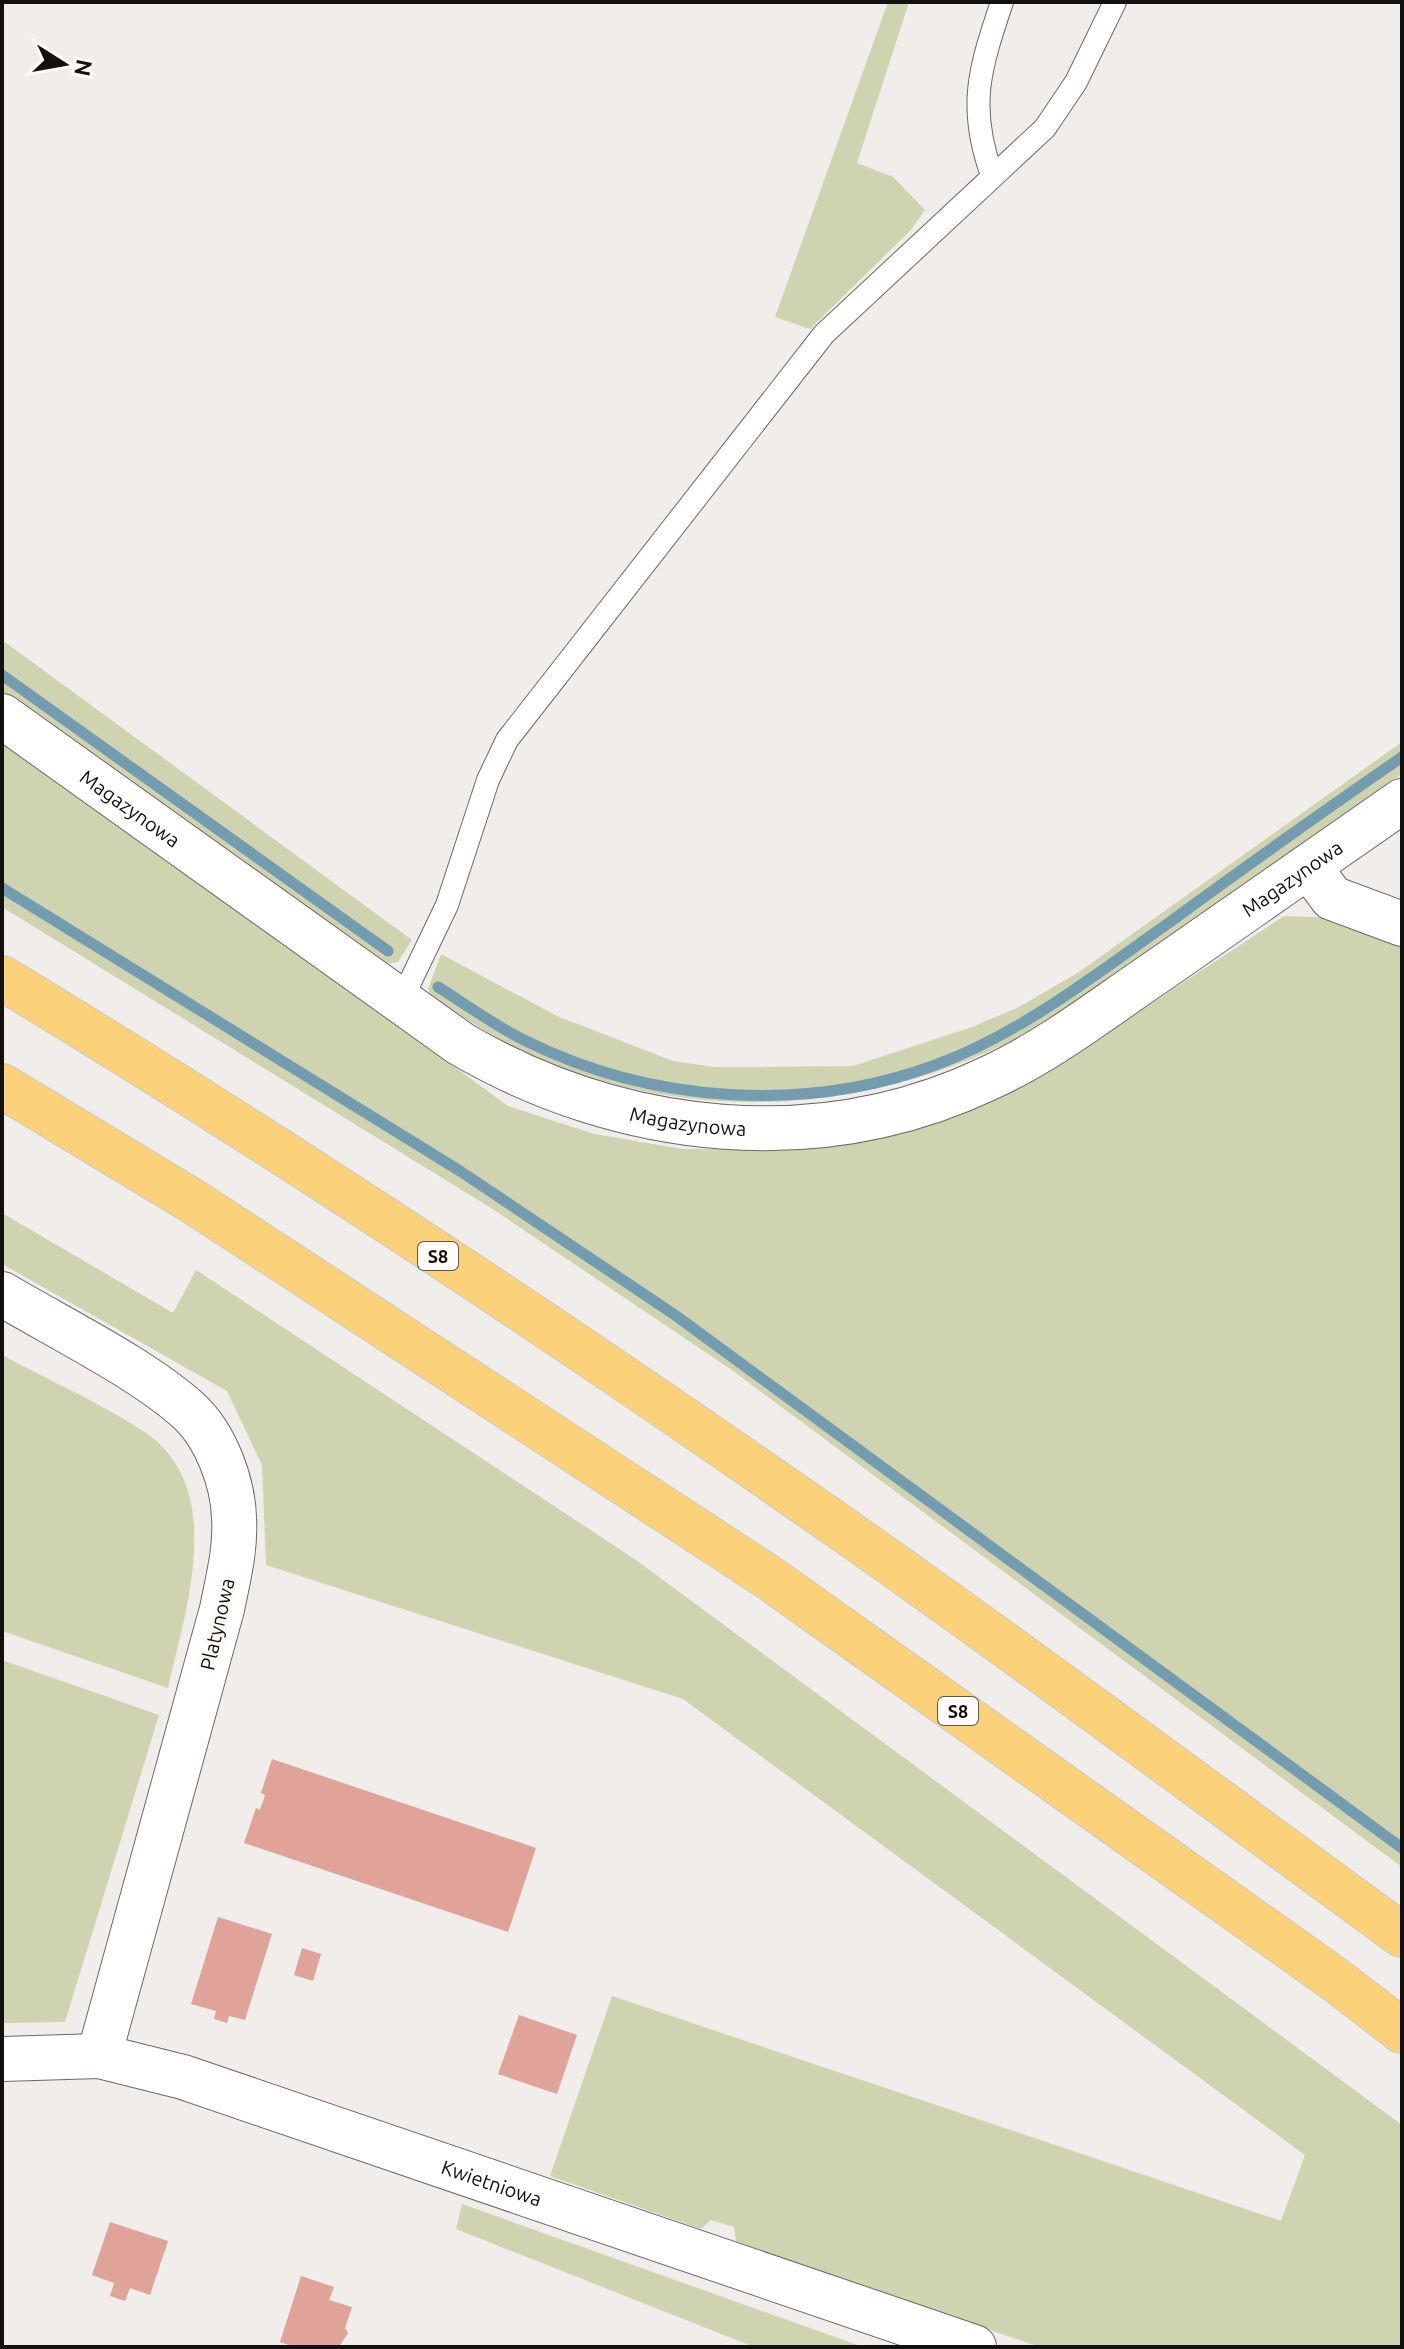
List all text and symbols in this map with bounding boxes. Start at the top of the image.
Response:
north arrow [24,24,104,104]
text: N [70,57,98,78]
street label: Magazynowa [76,764,185,851]
street label: Magazynowa [1237,835,1347,921]
street label: Magazynowa [628,1101,747,1139]
road number: S8 [418,1242,458,1270]
street label: Platynowa [195,1576,239,1672]
road number: S8 [938,1697,978,1725]
street label: Kwietniowa [439,2155,545,2210]

